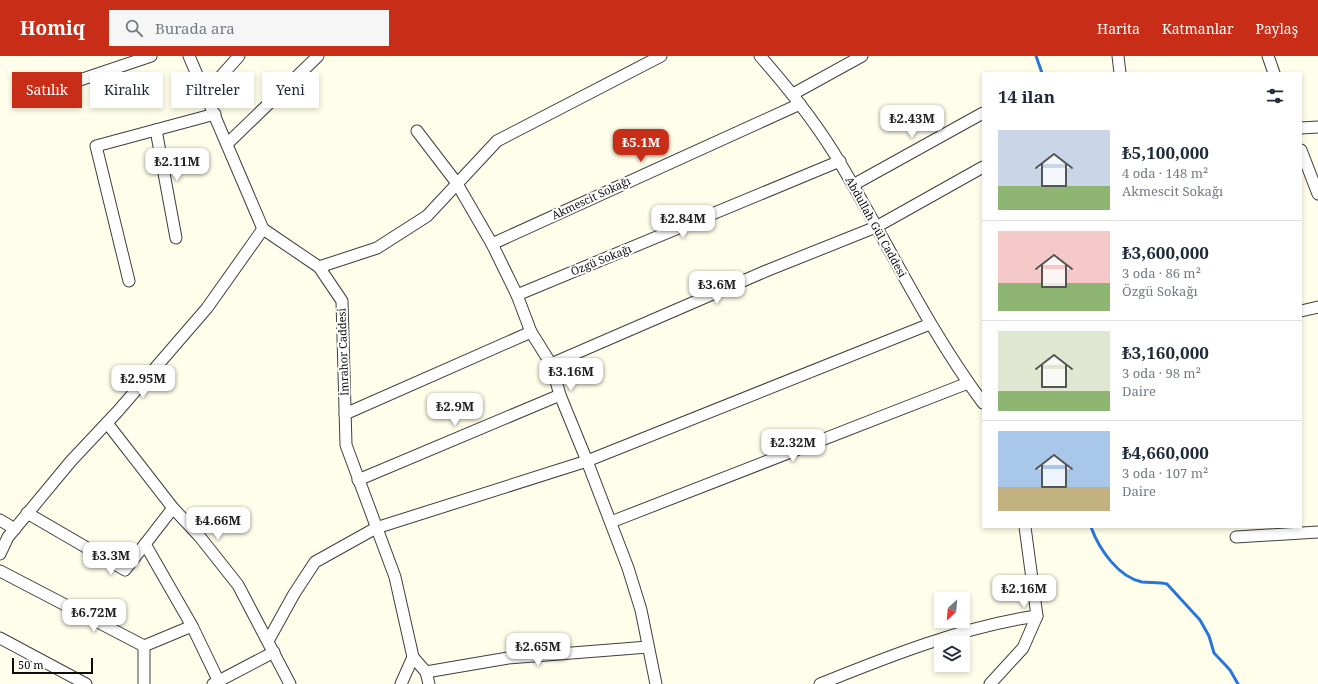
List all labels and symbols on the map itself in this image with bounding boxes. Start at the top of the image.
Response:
pin: ₺2.43M [879,105,945,139]
pin: ₺5.1M [613,129,669,163]
pin: ₺2.11M [144,148,210,182]
street label: Akmescit Sokağı [549,172,633,222]
street label: Abdullah Gül Caddesi [842,174,911,280]
pin: ₺2.84M [650,205,716,239]
street label: Özgü Sokağı [568,240,634,278]
pin: ₺3.6M [689,271,745,305]
street label: İmrahor Caddesi [333,307,352,396]
pin: ₺3.16M [538,358,604,392]
pin: ₺2.95M [110,365,176,399]
pin: ₺2.9M [427,393,483,427]
pin: ₺2.32M [760,429,826,463]
pin: ₺4.66M [185,507,251,541]
pin: ₺3.3M [83,542,139,576]
pin: ₺2.16M [991,575,1057,609]
north arrow [934,592,970,628]
pin: ₺6.72M [61,599,127,633]
pin: ₺2.65M [505,633,571,667]
scale bar [12,656,93,675]

